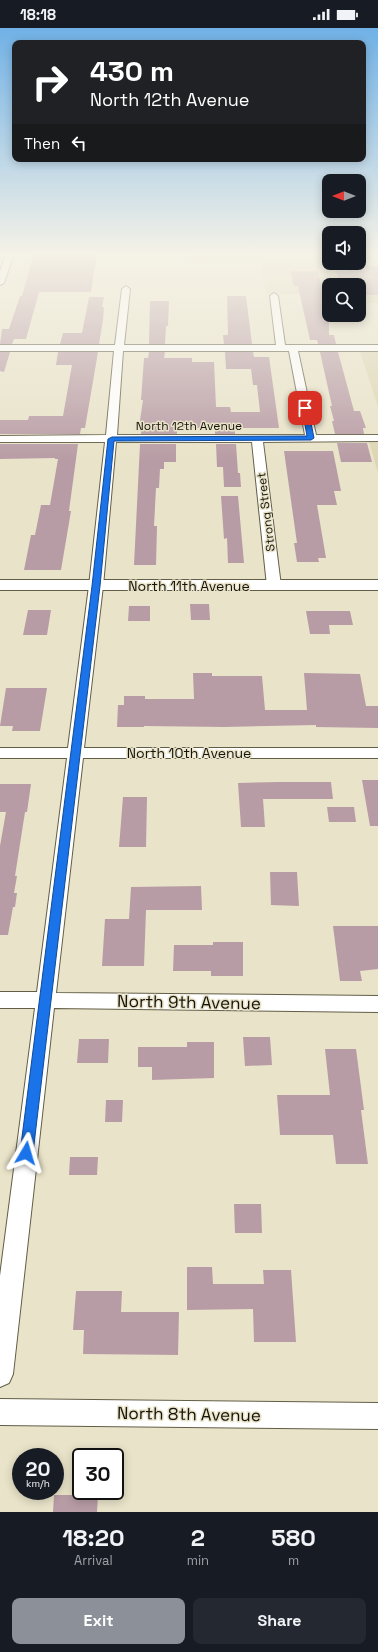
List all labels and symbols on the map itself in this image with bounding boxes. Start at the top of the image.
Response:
north arrow [322,174,366,218]
pin [288,391,322,425]
street label: North 12th Avenue [136,418,242,434]
street label: Strong Street [253,472,279,552]
street label: North 11th Avenue [128,577,250,595]
street label: North 10th Avenue [127,744,251,762]
street label: North 9th Avenue [117,990,261,1014]
position arrow [5,1132,47,1174]
street label: North 8th Avenue [117,1402,261,1426]
speed limit sign: 30 [72,1448,124,1500]

